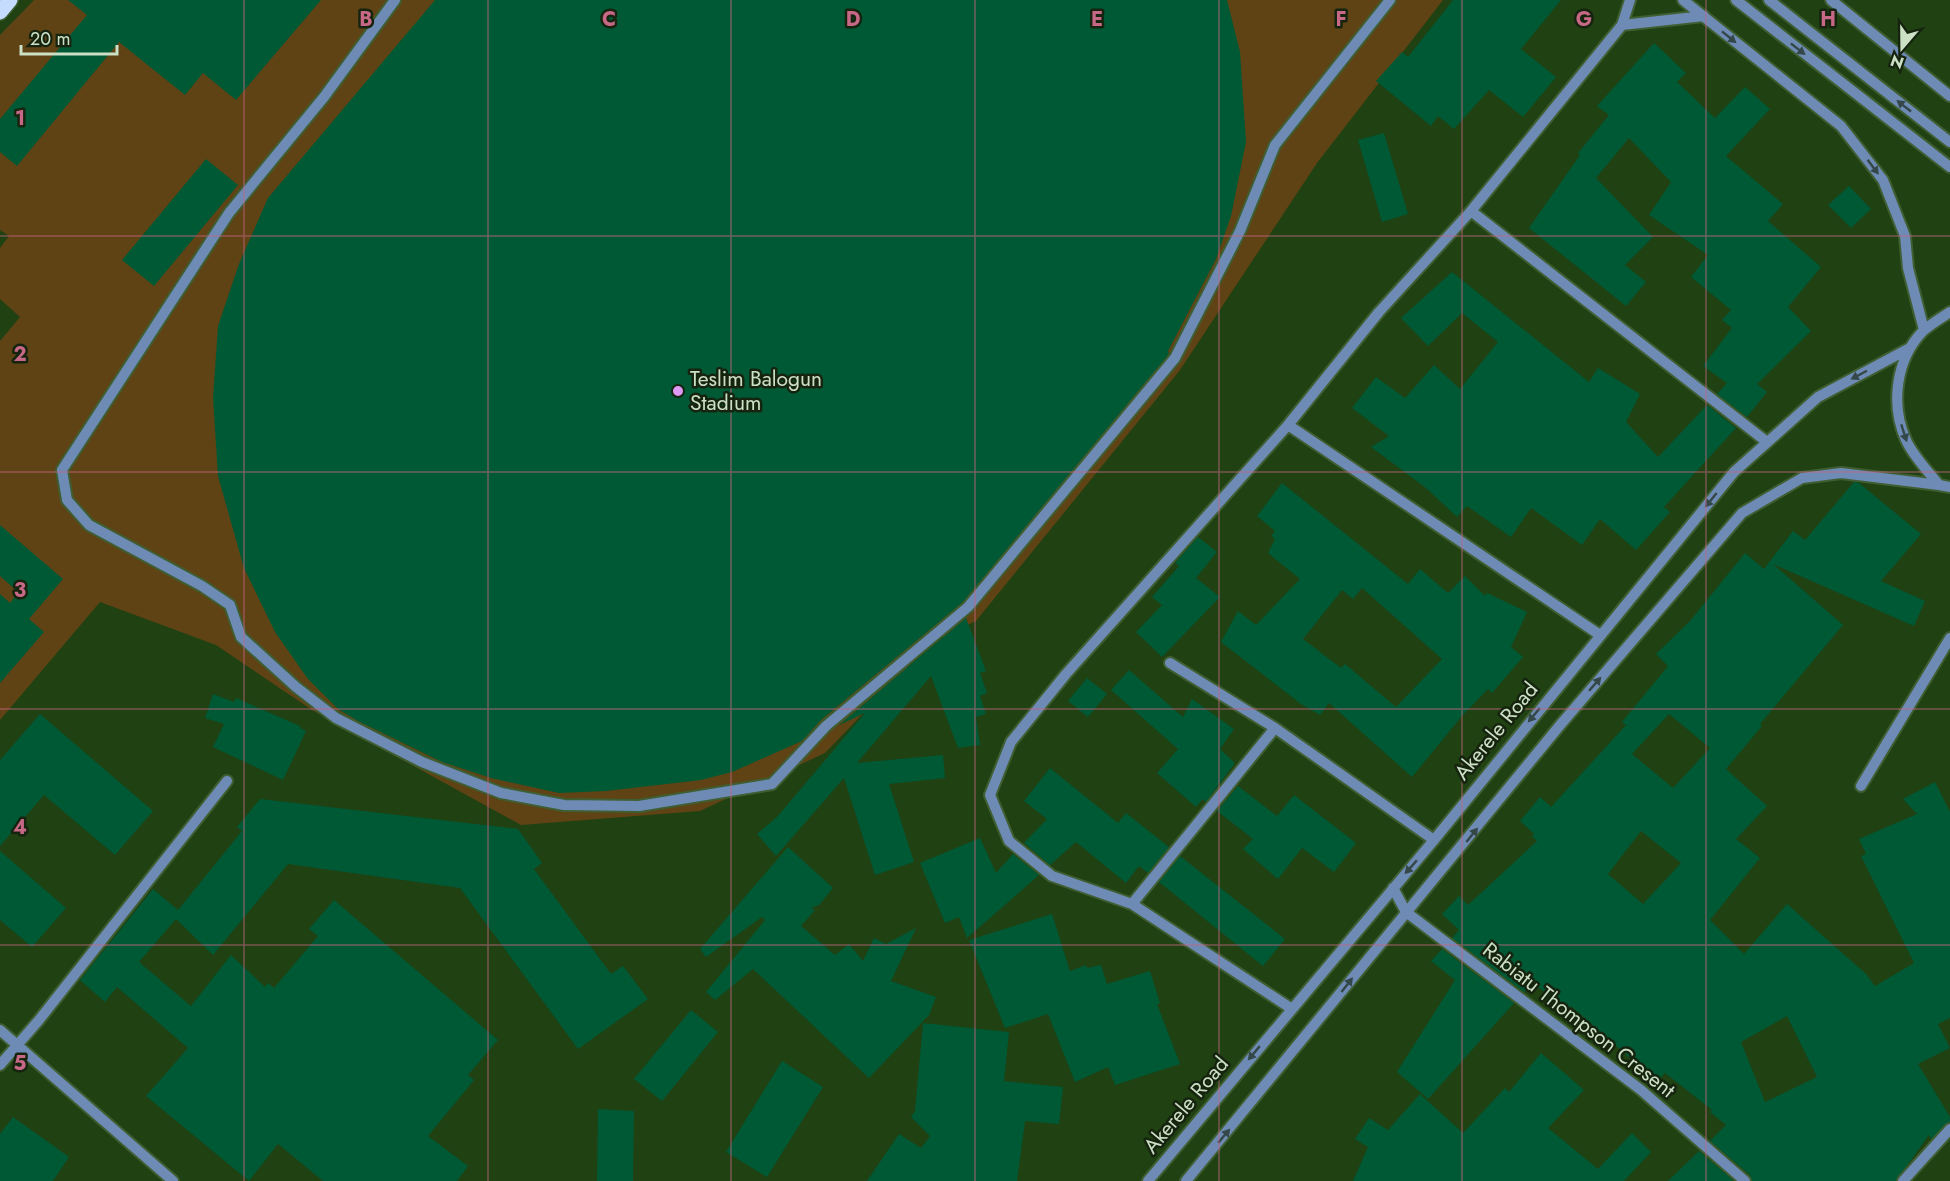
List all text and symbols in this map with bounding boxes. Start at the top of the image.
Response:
text: B [359,5,373,34]
text: C [602,5,616,34]
text: D [846,5,860,34]
text: E [1091,5,1103,34]
text: F [1335,5,1347,34]
text: G [1576,5,1592,34]
text: H [1820,5,1836,34]
scale bar [21,18,117,56]
north arrow [1872,18,1932,78]
text: 20 m [30,26,70,52]
one-way arrow [1721,30,1737,43]
one-way arrow [1791,42,1806,54]
text: N [1887,49,1907,75]
one-way arrow [1896,100,1912,113]
text: 1 [15,104,25,133]
one-way arrow [1867,158,1879,174]
text: 2 [13,340,27,369]
place label: Teslim Balogun Stadium [690,364,822,418]
one-way arrow [1850,370,1867,380]
marker: Teslim Balogun Stadium [671,384,685,398]
one-way arrow [1900,424,1909,442]
one-way arrow [1705,492,1718,508]
text: 3 [14,576,26,605]
street label: Akerele Road [1447,675,1545,787]
one-way arrow [1588,677,1601,692]
one-way arrow [1528,708,1541,723]
text: 4 [13,813,27,842]
one-way arrow [1465,827,1478,843]
one-way arrow [1405,859,1418,874]
street label: Rabiatu Thompson Cresent [1476,935,1682,1105]
one-way arrow [1340,977,1353,993]
one-way arrow [1248,1045,1261,1060]
text: 5 [14,1049,27,1078]
street label: Akerele Road [1136,1050,1236,1160]
one-way arrow [1217,1129,1230,1144]

